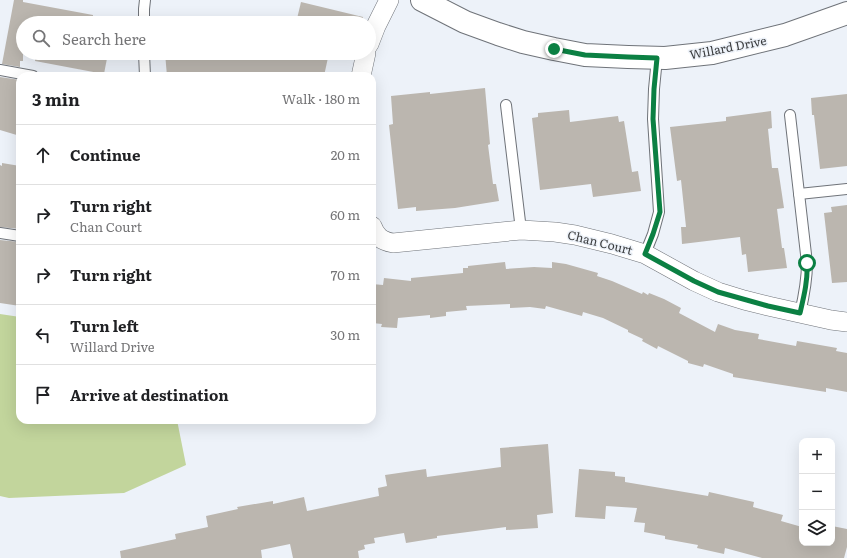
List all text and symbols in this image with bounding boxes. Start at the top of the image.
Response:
search box [16,16,376,60]
icon: search [30,27,52,49]
text: Search here [62,27,146,50]
street label: Willard Drive [688,31,768,63]
route end [545,40,563,58]
text: 3 min [32,86,80,111]
text: Walk · 180 m [282,89,360,108]
text: Continue [70,143,140,166]
icon: ahead [32,144,54,166]
text: 20 m [331,145,360,164]
text: Turn right [70,194,152,217]
icon: right [32,204,54,226]
text: 60 m [330,205,360,224]
text: Chan Court [70,217,142,236]
street label: Chan Court [566,225,635,259]
route start [798,254,816,272]
text: Turn right [70,263,152,286]
icon: right [32,264,54,286]
text: 70 m [331,265,360,284]
text: Turn left [70,314,139,337]
icon: left [32,324,54,346]
text: 30 m [330,325,360,344]
text: Willard Drive [70,337,155,356]
text: Arrive at destination [70,383,229,406]
icon: arrive [32,384,54,406]
map controls [799,438,835,546]
button: + [799,438,835,474]
button: − [799,474,835,510]
button: layers [799,510,835,546]

